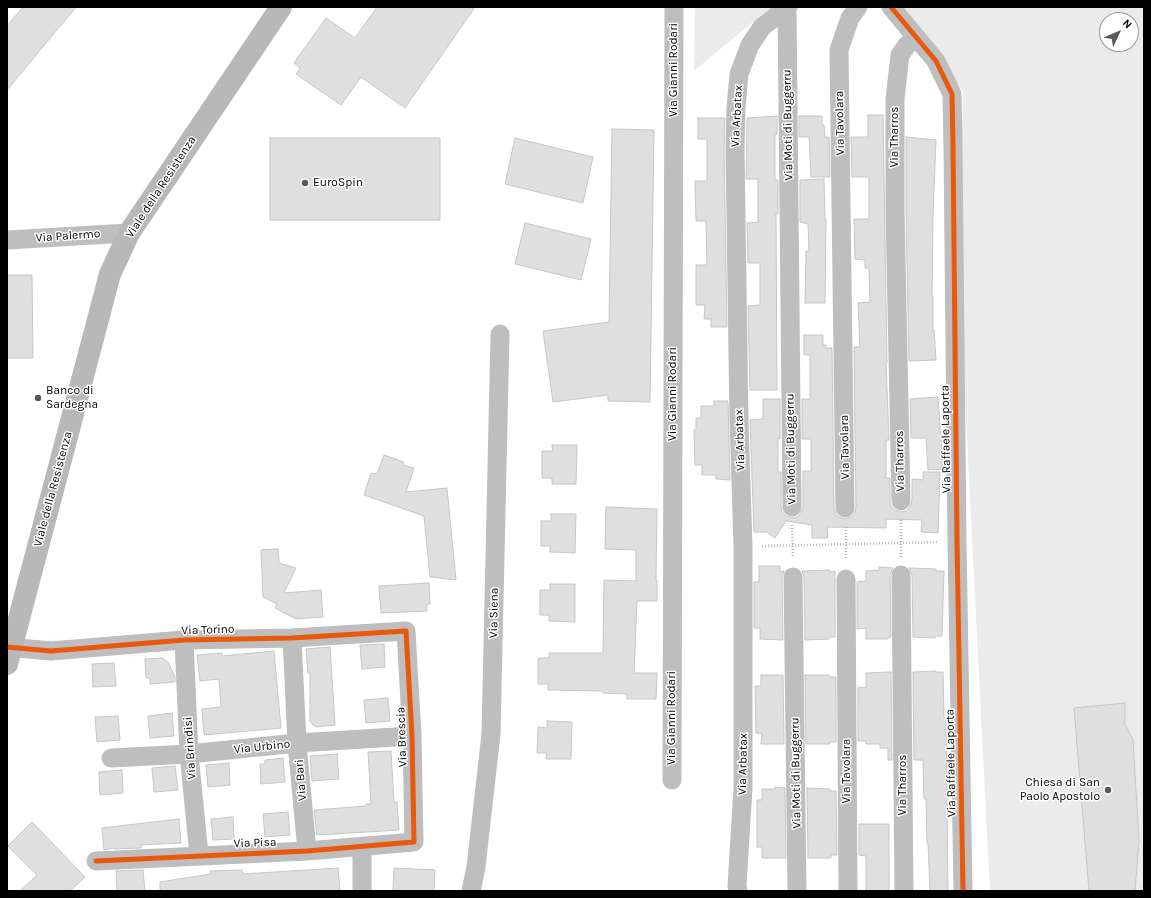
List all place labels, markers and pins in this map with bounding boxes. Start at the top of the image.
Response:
place label: EuroSpin [313,176,363,190]
marker: EuroSpin [300,178,310,188]
place label: Banco di Sardegna [46,384,98,412]
marker: Banco di Sardegna [33,393,43,403]
place label: Chiesa di San Paolo Apostolo [1020,776,1100,804]
marker: Chiesa di San Paolo Apostolo [1103,785,1113,795]

